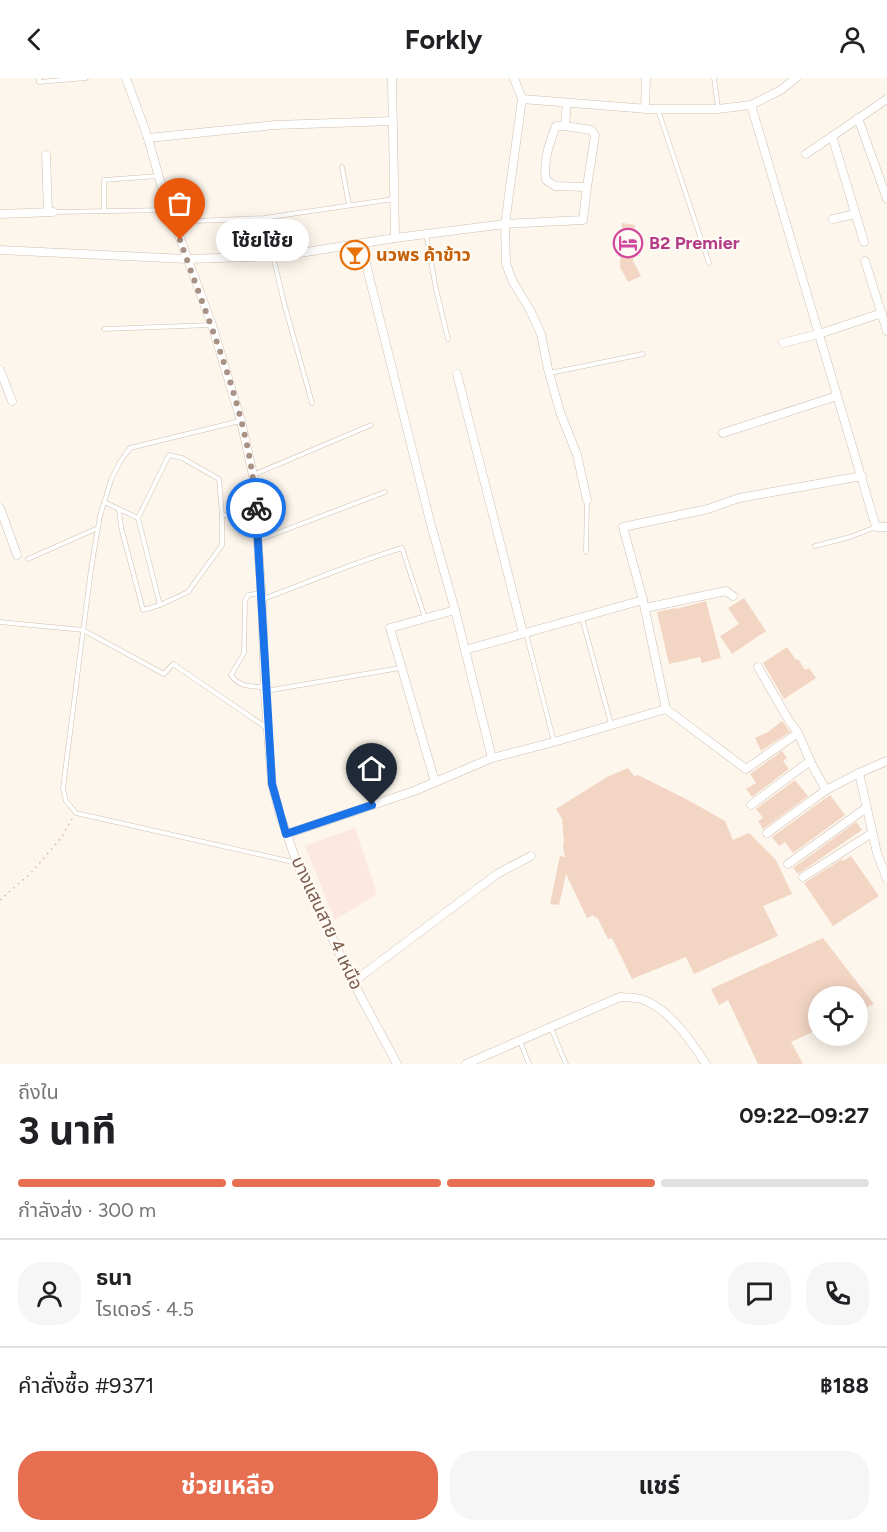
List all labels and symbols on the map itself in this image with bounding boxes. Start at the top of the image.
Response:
pin [154,178,205,240]
callout: โซ้ยโซ้ย [216,219,309,261]
hotel icon: B2 Premier [612,227,644,259]
place label: B2 Premier [649,232,740,254]
bar icon: นวพร ค้าข้าว [339,239,371,271]
place label: นวพร ค้าข้าว [376,244,471,266]
courier [226,478,286,538]
pin [346,743,397,805]
street label: บางแสนสาย 4 เหนือ [286,853,368,993]

